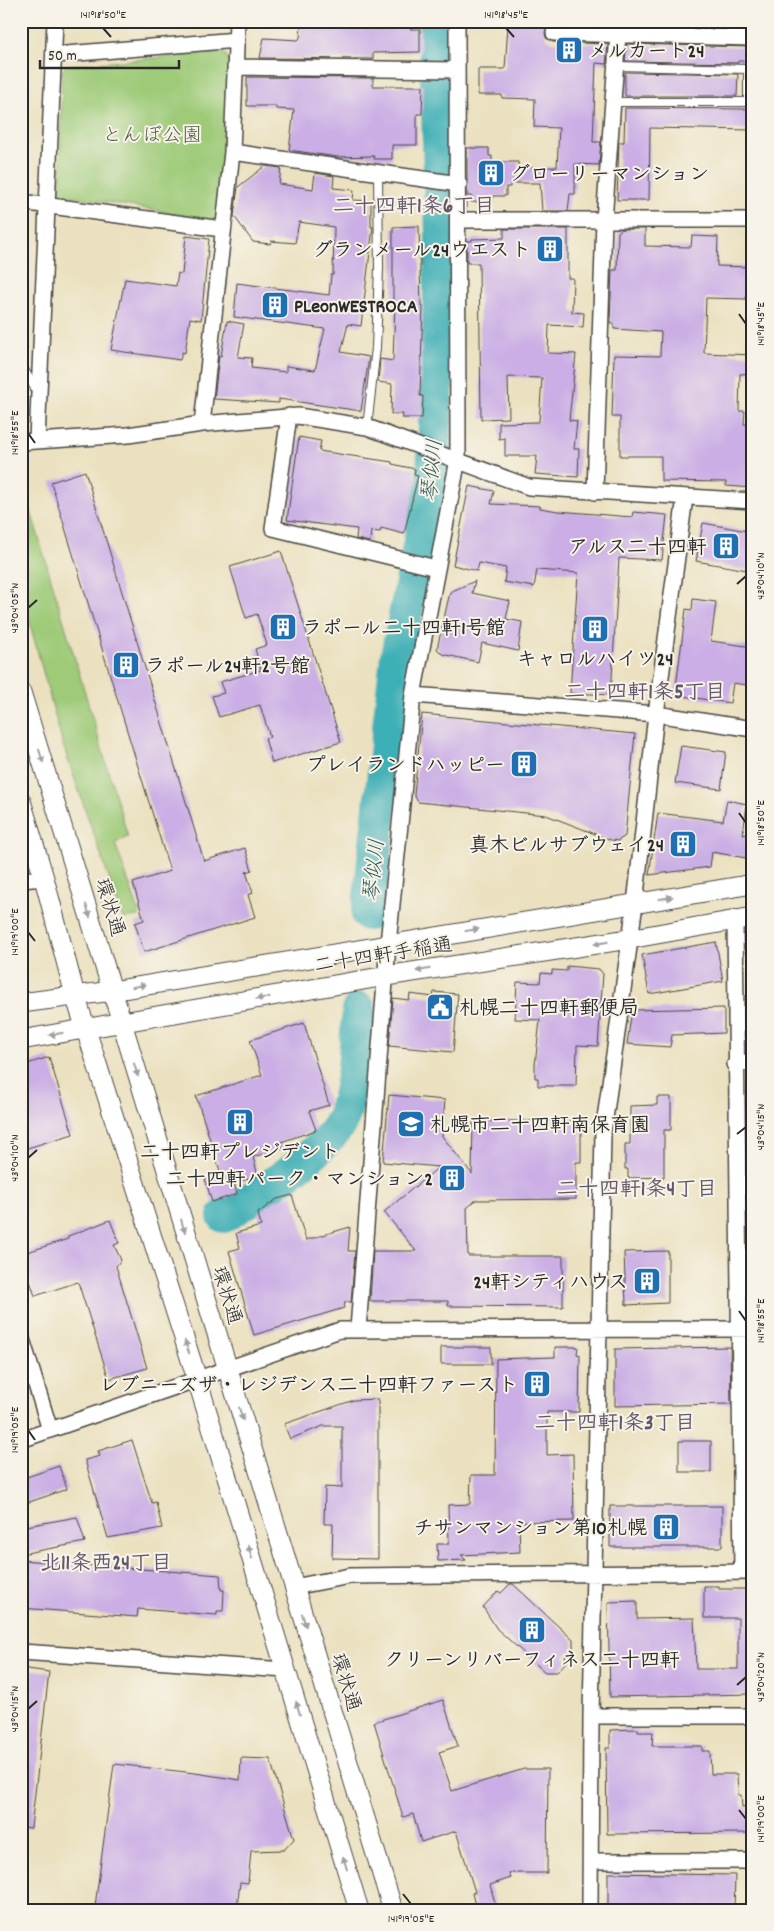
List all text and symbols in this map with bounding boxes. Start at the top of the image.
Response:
text: 141°18'50"E [80,7,126,24]
text: 141°18'45"E [484,7,529,24]
building icon: メルカート24 [554,35,584,65]
scale bar [40,38,179,70]
place label: メルカート24 [588,39,705,67]
text: 50 m [48,46,77,68]
park label: とんぼ公園 [102,123,202,151]
building icon: グローリーマンション [476,158,506,188]
place label: グローリーマンション [510,162,709,190]
district label: 二十四軒1条6丁目 [333,193,495,223]
building icon: グランメール24ウエスト [535,234,565,264]
place label: グランメール24ウエスト [313,238,531,266]
building icon: PLeonWESTROCA [260,290,290,320]
place label: PLeonWESTROCA [294,294,418,322]
text: 141°18'45"E [753,301,770,346]
text: 141°18'55"E [7,410,24,455]
water label: 琴似川 [416,437,452,503]
building icon: アルス二十四軒 [711,531,741,561]
place label: アルス二十四軒 [568,535,707,563]
text: 43°04'10"N [753,552,770,600]
text: 43°04'05"N [7,583,24,633]
building icon: ラポール二十四軒1号館 [268,612,298,642]
building icon: キャロルハイツ24 [580,614,610,644]
place label: ラポール二十四軒1号館 [302,616,506,644]
place label: キャロルハイツ24 [516,647,674,675]
building icon: ラポール24軒2号館 [111,650,141,680]
place label: ラポール24軒2号館 [145,654,310,682]
district label: 二十四軒1条5丁目 [564,679,726,709]
one-way arrow [37,748,45,763]
building icon: プレイランドハッピー [509,749,539,779]
place label: プレイランドハッピー [306,753,505,781]
text: 141°18'50"E [753,800,770,846]
building icon: 真木ビルサブウェイ24 [668,829,698,859]
place label: 真木ビルサブウェイ24 [469,833,664,861]
water label: 琴似川 [358,837,394,903]
street label: 環状通 [86,875,130,941]
one-way arrow [659,894,675,902]
one-way arrow [85,904,93,919]
text: 141°19'00"E [7,908,24,956]
one-way arrow [464,926,480,934]
street label: 二十四軒手稲通 [312,932,455,982]
one-way arrow [593,940,609,948]
one-way arrow [415,966,431,974]
one-way arrow [131,982,147,990]
public building icon: 札幌二十四軒郵便局 [425,992,455,1022]
one-way arrow [254,994,270,1002]
place label: 札幌二十四軒郵便局 [459,996,639,1024]
one-way arrow [48,1030,64,1038]
one-way arrow [132,1063,140,1078]
text: 43°04'15"N [753,1104,770,1150]
building icon: 二十四軒プレジデント [225,1107,255,1137]
school or university icon: 札幌市二十四軒南保育園 [396,1109,426,1139]
place label: 札幌市二十四軒南保育園 [430,1113,650,1141]
text: 43°04'10"N [7,1134,24,1182]
place label: 二十四軒プレジデント [140,1140,340,1168]
building icon: 二十四軒パーク・マンション2 [437,1163,467,1193]
place label: 二十四軒パーク・マンション2 [166,1167,433,1195]
district label: 二十四軒1条4丁目 [557,1176,717,1206]
one-way arrow [180,1218,188,1233]
street label: 環状通 [203,1263,247,1329]
building icon: 24軒シティハウス [632,1266,662,1296]
place label: 24軒シティハウス [473,1270,628,1298]
text: 141°18'55"E [753,1298,770,1343]
one-way arrow [183,1339,190,1354]
building icon: レブニーズザ・レジデンス二十四軒ファースト [522,1369,552,1399]
place label: レブニーズザ・レジデンス二十四軒ファースト [99,1373,518,1401]
text: 141°19'05"E [7,1406,24,1453]
one-way arrow [237,1407,245,1422]
district label: 二十四軒1条3丁目 [535,1410,695,1440]
building icon: チサンマンション第10札幌 [651,1512,681,1542]
place label: チサンマンション第10札幌 [413,1516,647,1544]
one-way arrow [246,1545,254,1560]
district label: 北11条西24丁目 [40,1550,172,1580]
one-way arrow [301,1612,309,1627]
building icon: クリーンリバーフィネス二十四軒 [517,1615,547,1645]
place label: クリーンリバーフィネス二十四軒 [384,1648,680,1676]
street label: 環状通 [322,1650,366,1716]
text: 43°04'20"N [753,1652,770,1702]
text: 43°04'15"N [7,1686,24,1732]
one-way arrow [293,1700,301,1715]
text: 141°19'00"E [753,1795,770,1843]
one-way arrow [341,1856,349,1871]
text: 141°19'05"E [388,1911,435,1928]

